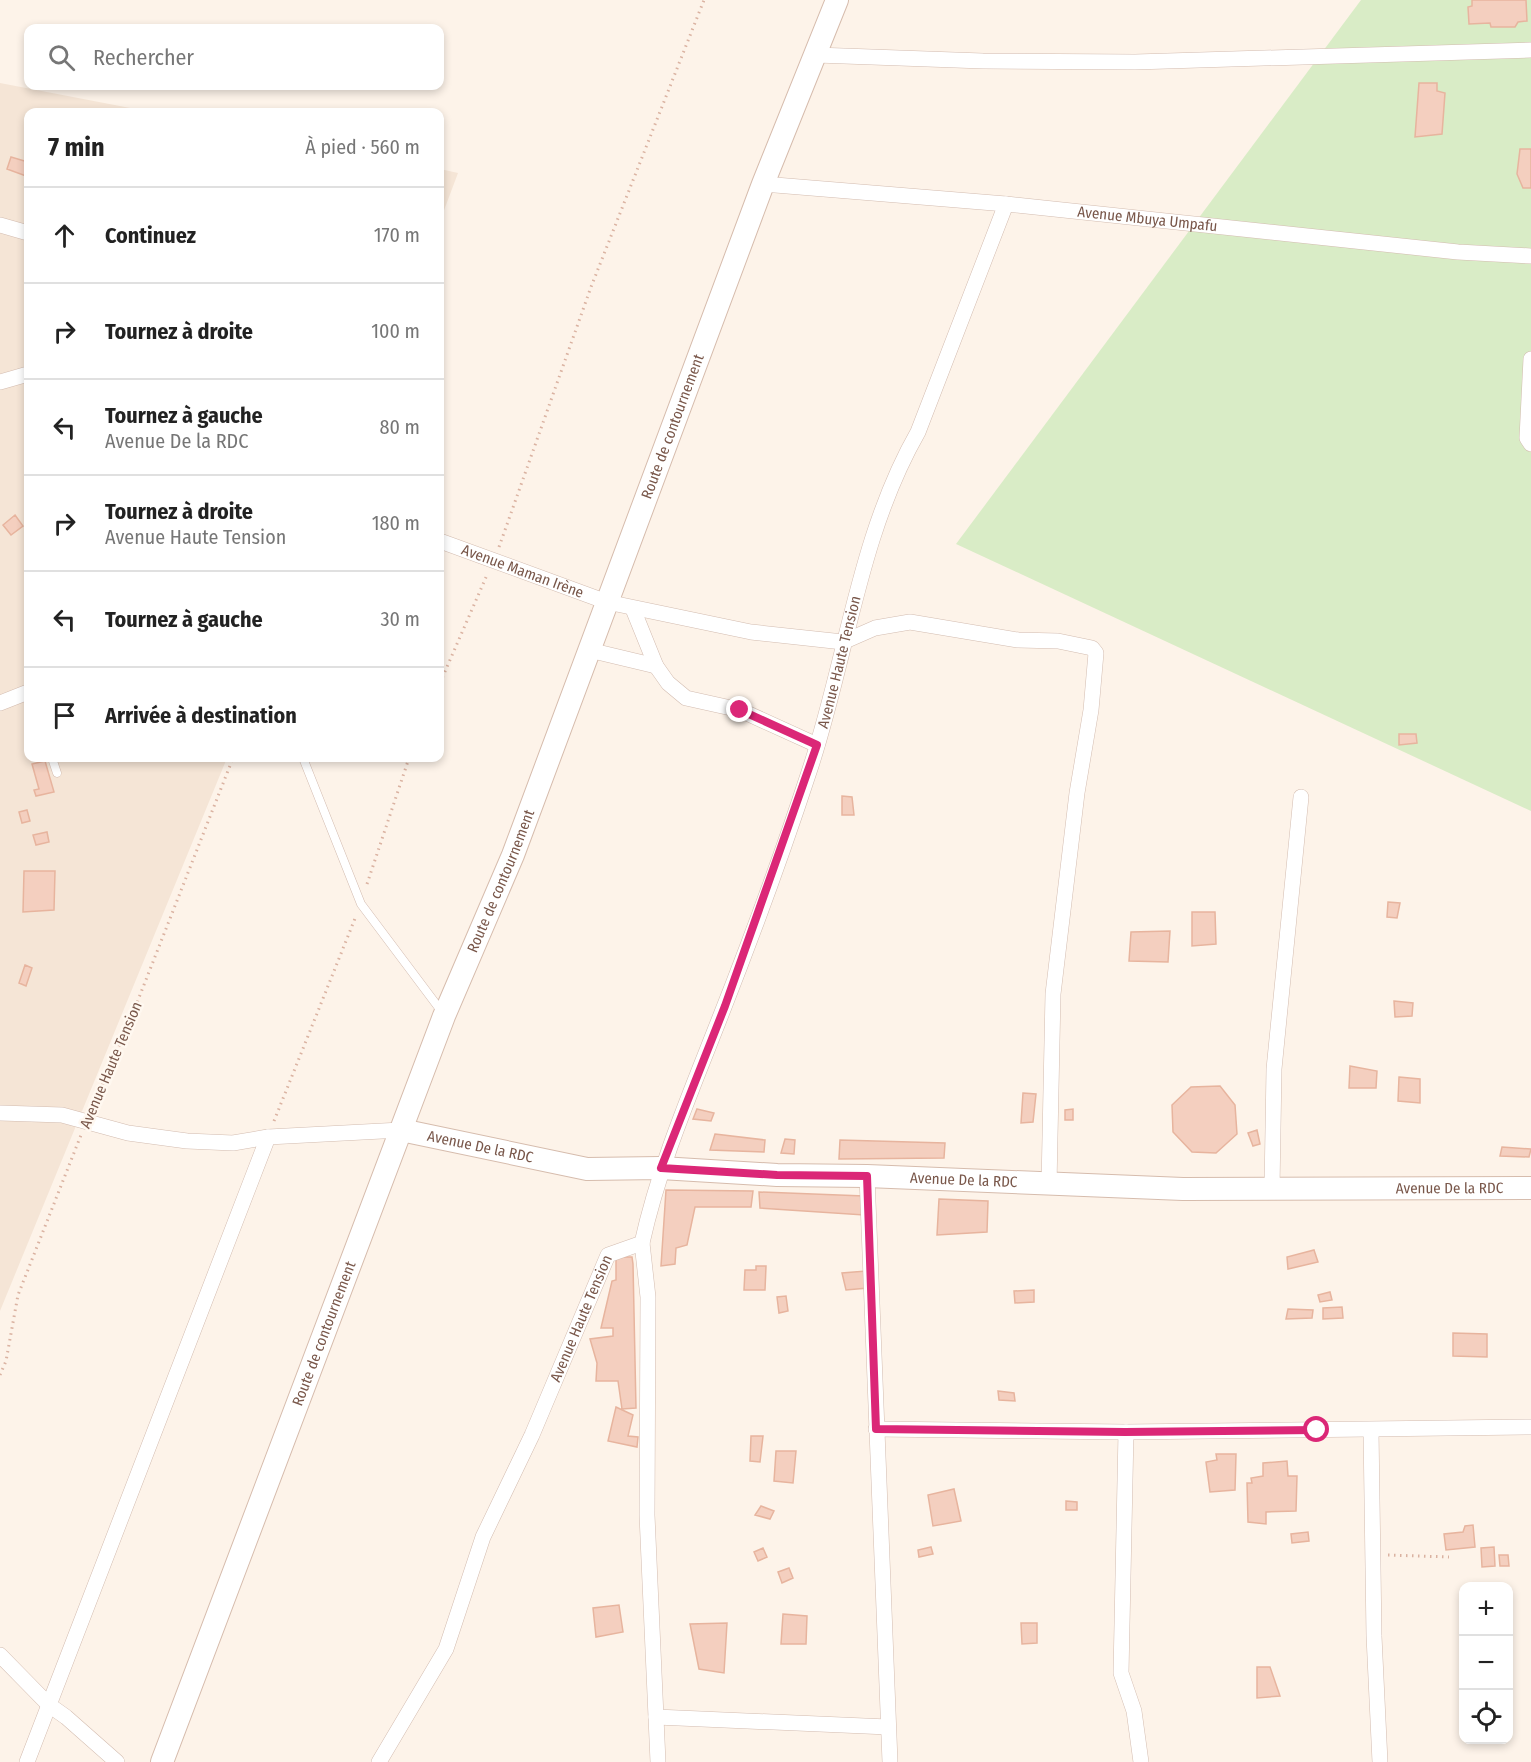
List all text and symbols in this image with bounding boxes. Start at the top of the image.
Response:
search box [24,24,444,90]
icon: search [45,41,78,74]
text: Rechercher [93,44,194,71]
text: 7 min [48,132,105,163]
text: À pied · 560 m [305,135,420,159]
street label: Avenue Mbuya Umpafu [1077,203,1218,235]
icon: ahead [48,219,81,252]
text: Continuez [105,222,196,249]
text: 170 m [374,223,420,247]
icon: right [48,315,81,348]
text: Tournez à droite [105,318,253,345]
text: 100 m [371,319,420,343]
street label: Route de contournement [638,352,708,501]
text: Tournez à gauche [105,402,263,429]
icon: left [48,411,81,444]
text: 80 m [380,415,420,439]
text: Avenue De la RDC [105,429,248,453]
text: Tournez à droite [105,498,253,525]
icon: right [48,507,81,540]
text: 180 m [372,511,420,535]
text: Avenue Haute Tension [105,525,286,549]
street label: Avenue Maman Irène [459,541,586,602]
street label: Avenue Haute Tension [814,594,865,730]
icon: left [48,603,81,636]
text: Tournez à gauche [105,606,263,633]
text: 30 m [380,607,420,631]
route end [726,696,752,722]
icon: arrive [48,699,81,732]
text: Arrivée à destination [105,702,297,729]
street label: Route de contournement [463,807,538,955]
street label: Avenue Haute Tension [76,999,146,1131]
street label: Avenue De la RDC [426,1127,535,1167]
street label: Avenue De la RDC [910,1169,1018,1191]
street label: Avenue De la RDC [1396,1179,1504,1197]
street label: Avenue Haute Tension [546,1252,616,1385]
street label: Route de contournement [288,1259,359,1408]
route start [1303,1416,1329,1442]
map controls [1459,1582,1513,1744]
button: + [1459,1582,1513,1636]
button: − [1459,1636,1513,1690]
button: locate [1459,1690,1513,1744]

